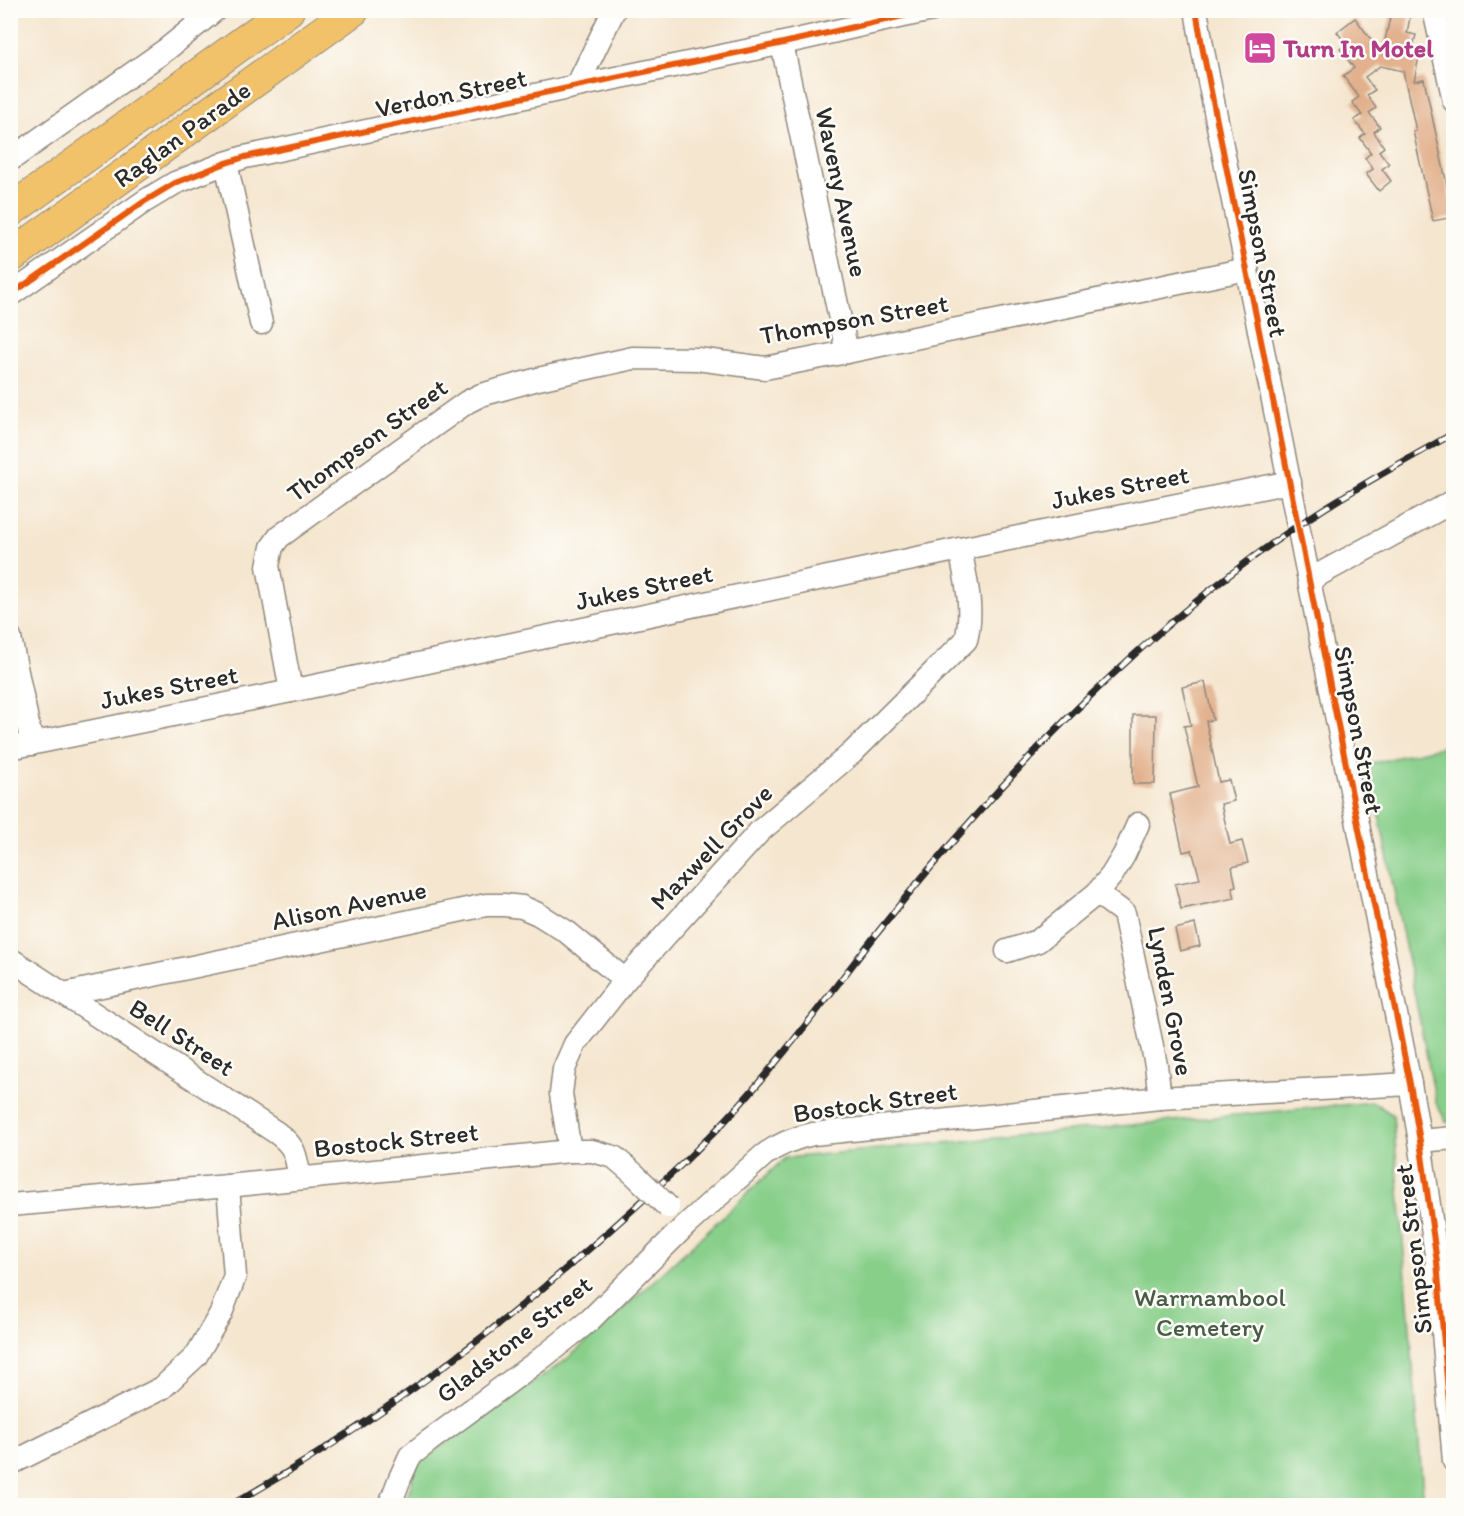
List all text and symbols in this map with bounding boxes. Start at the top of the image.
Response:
hotel icon: Turn In Motel [1242,30,1278,66]
place label: Turn In Motel [1282,32,1434,64]
street label: Verdon Street [373,61,530,125]
street label: Raglan Parade [107,74,257,194]
street label: Waveny Avenue [808,104,876,280]
street label: Simpson Street [1231,166,1295,340]
street label: Thompson Street [757,287,951,351]
street label: Thompson Street [281,371,454,509]
street label: Jukes Street [1048,458,1192,516]
street label: Jukes Street [572,557,716,617]
street label: Simpson Street [1327,643,1391,817]
street label: Jukes Street [97,658,241,716]
street label: Maxwell Grove [643,777,779,917]
street label: Alison Avenue [269,873,429,937]
street label: Lynden Grove [1141,924,1201,1078]
street label: Bell Street [123,991,241,1083]
street label: Bostock Street [791,1075,959,1129]
street label: Bostock Street [312,1115,480,1165]
street label: Simpson Street [1387,1162,1439,1336]
street label: Gladstone Street [430,1268,598,1410]
park label: Warrnambool Cemetery [1134,1281,1286,1343]

